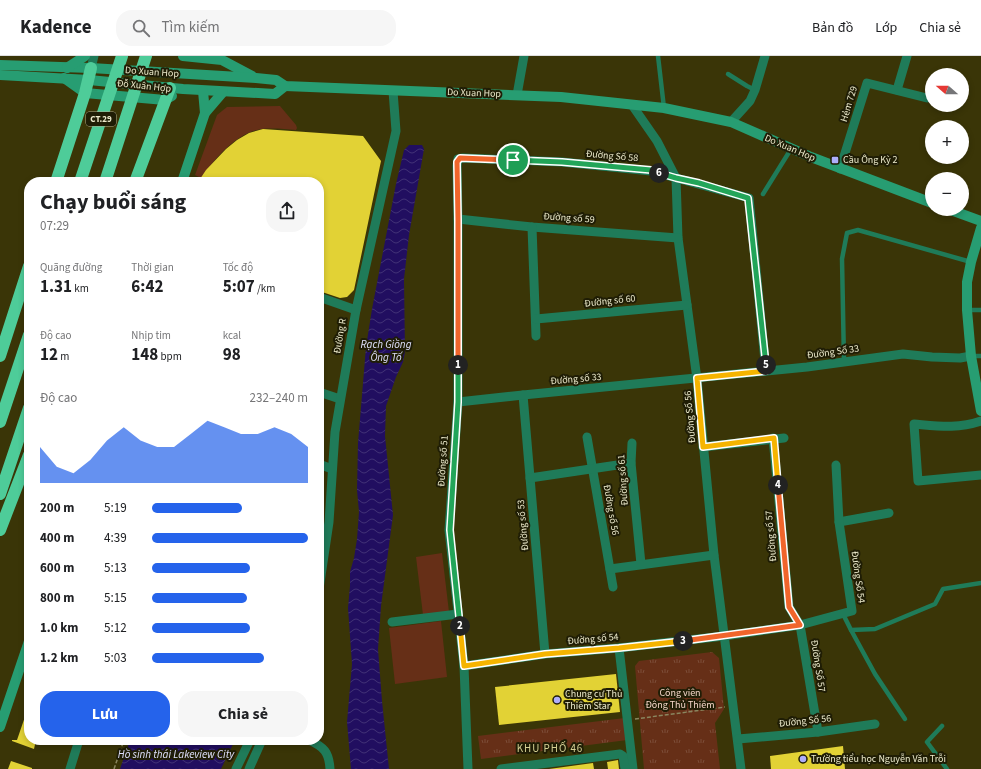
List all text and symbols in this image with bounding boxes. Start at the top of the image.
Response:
search box [116,10,396,46]
text: Kadence [20,14,92,41]
icon: search [130,17,152,39]
text: Tìm kiếm [162,17,220,38]
text: Bản đồ [812,18,853,38]
text: Lớp [875,18,897,38]
text: Chia sẻ [919,18,961,38]
street label: Do Xuan Hop [125,63,180,81]
north arrow [925,68,969,112]
map controls [925,68,969,216]
street label: Đỗ Xuân Hợp [116,76,172,96]
street label: Hẻm 729 [837,84,861,124]
street label: Do Xuan Hop [447,85,502,101]
road number: CT.29 [86,112,116,126]
button: + [925,120,969,164]
street label: Do Xuan Hop [762,131,818,165]
pin [496,143,530,177]
street label: Đường Số 58 [585,147,639,165]
icon: arrive [502,149,524,171]
place label: Cầu Ông Kỳ 2 [843,153,898,167]
marker: Cầu Ông Kỳ 2 [830,155,840,165]
pin: 6 [649,163,669,183]
text: 6 [656,165,662,180]
button: − [925,172,969,216]
text: Chạy buổi sáng [40,186,186,218]
button: share [266,190,308,232]
street label: Đường số 59 [543,209,595,227]
text: 07:29 [40,217,69,235]
text: Quãng đường [40,260,102,275]
text: Thời gian [131,260,174,275]
text: Tốc độ [223,260,253,275]
text: 1.31 [40,275,72,299]
text: 6:42 [131,275,163,299]
text: 5:07 [223,275,255,299]
text: km [72,281,89,296]
text: /km [255,281,275,296]
street label: Đường số 60 [584,291,636,311]
street label: Đường R [330,317,350,355]
text: Độ cao [40,328,72,343]
text: Nhịp tim [131,328,171,343]
text: kcal [223,328,241,343]
water label: Rạch Giồng Ông Tố [361,337,412,365]
street label: Đường Số 33 [806,341,860,363]
text: 12 [40,343,58,367]
text: 148 [131,343,158,367]
text: 98 [223,343,241,367]
text: m [58,349,69,364]
text: bpm [158,349,182,364]
pin: 1 [448,355,468,375]
pin: 5 [756,355,776,375]
text: 1 [455,357,461,372]
text: 5 [763,357,769,372]
street label: Đường số 33 [550,370,602,388]
text: Độ cao [40,389,77,407]
text: 232–240 m [250,389,308,407]
street label: Đường Số 56 [681,390,699,444]
street label: Đường số 51 [434,435,452,487]
street label: Đường số 61 [614,454,632,506]
pin: 4 [768,475,788,495]
text: 4 [775,477,781,492]
street label: Đường số 56 [600,484,622,536]
text: 200 m [40,499,74,517]
text: 5:19 [104,499,127,517]
street label: Đường số 53 [514,499,532,551]
street label: Đường số 57 [762,510,780,562]
text: 400 m [40,529,74,547]
text: 4:39 [104,529,127,547]
street label: Đường Số 54 [847,550,869,604]
text: 600 m [40,559,74,577]
text: 5:13 [104,559,127,577]
text: 800 m [40,589,74,607]
text: 5:15 [104,589,127,607]
pin: 2 [450,616,470,636]
text: 2 [457,618,463,633]
text: 1.0 km [40,619,79,637]
text: 5:12 [104,619,127,637]
street label: Đường số 54 [567,630,619,648]
pin: 3 [673,631,693,651]
text: 3 [680,633,686,648]
street label: Đường Số 57 [807,639,829,693]
text: 1.2 km [40,649,79,667]
text: 5:03 [104,649,127,667]
park label: Công viên Đông Thủ Thiêm [645,686,715,712]
place label: Chung cư Thủ Thiêm Star [565,687,622,713]
button: Lưu [40,691,170,737]
button: Chia sẻ [178,691,308,737]
marker: Chung cư Thủ Thiêm Star [552,695,562,705]
street label: Đường Số 56 [778,711,832,731]
district label: KHU PHỐ 46 [517,741,583,756]
water label: Hồ sinh thái Lakeview City [118,747,235,762]
place label: Trường tiểu học Nguyễn Văn Trỗi [811,752,946,766]
marker: Trường tiểu học Nguyễn Văn Trỗi [798,754,808,764]

